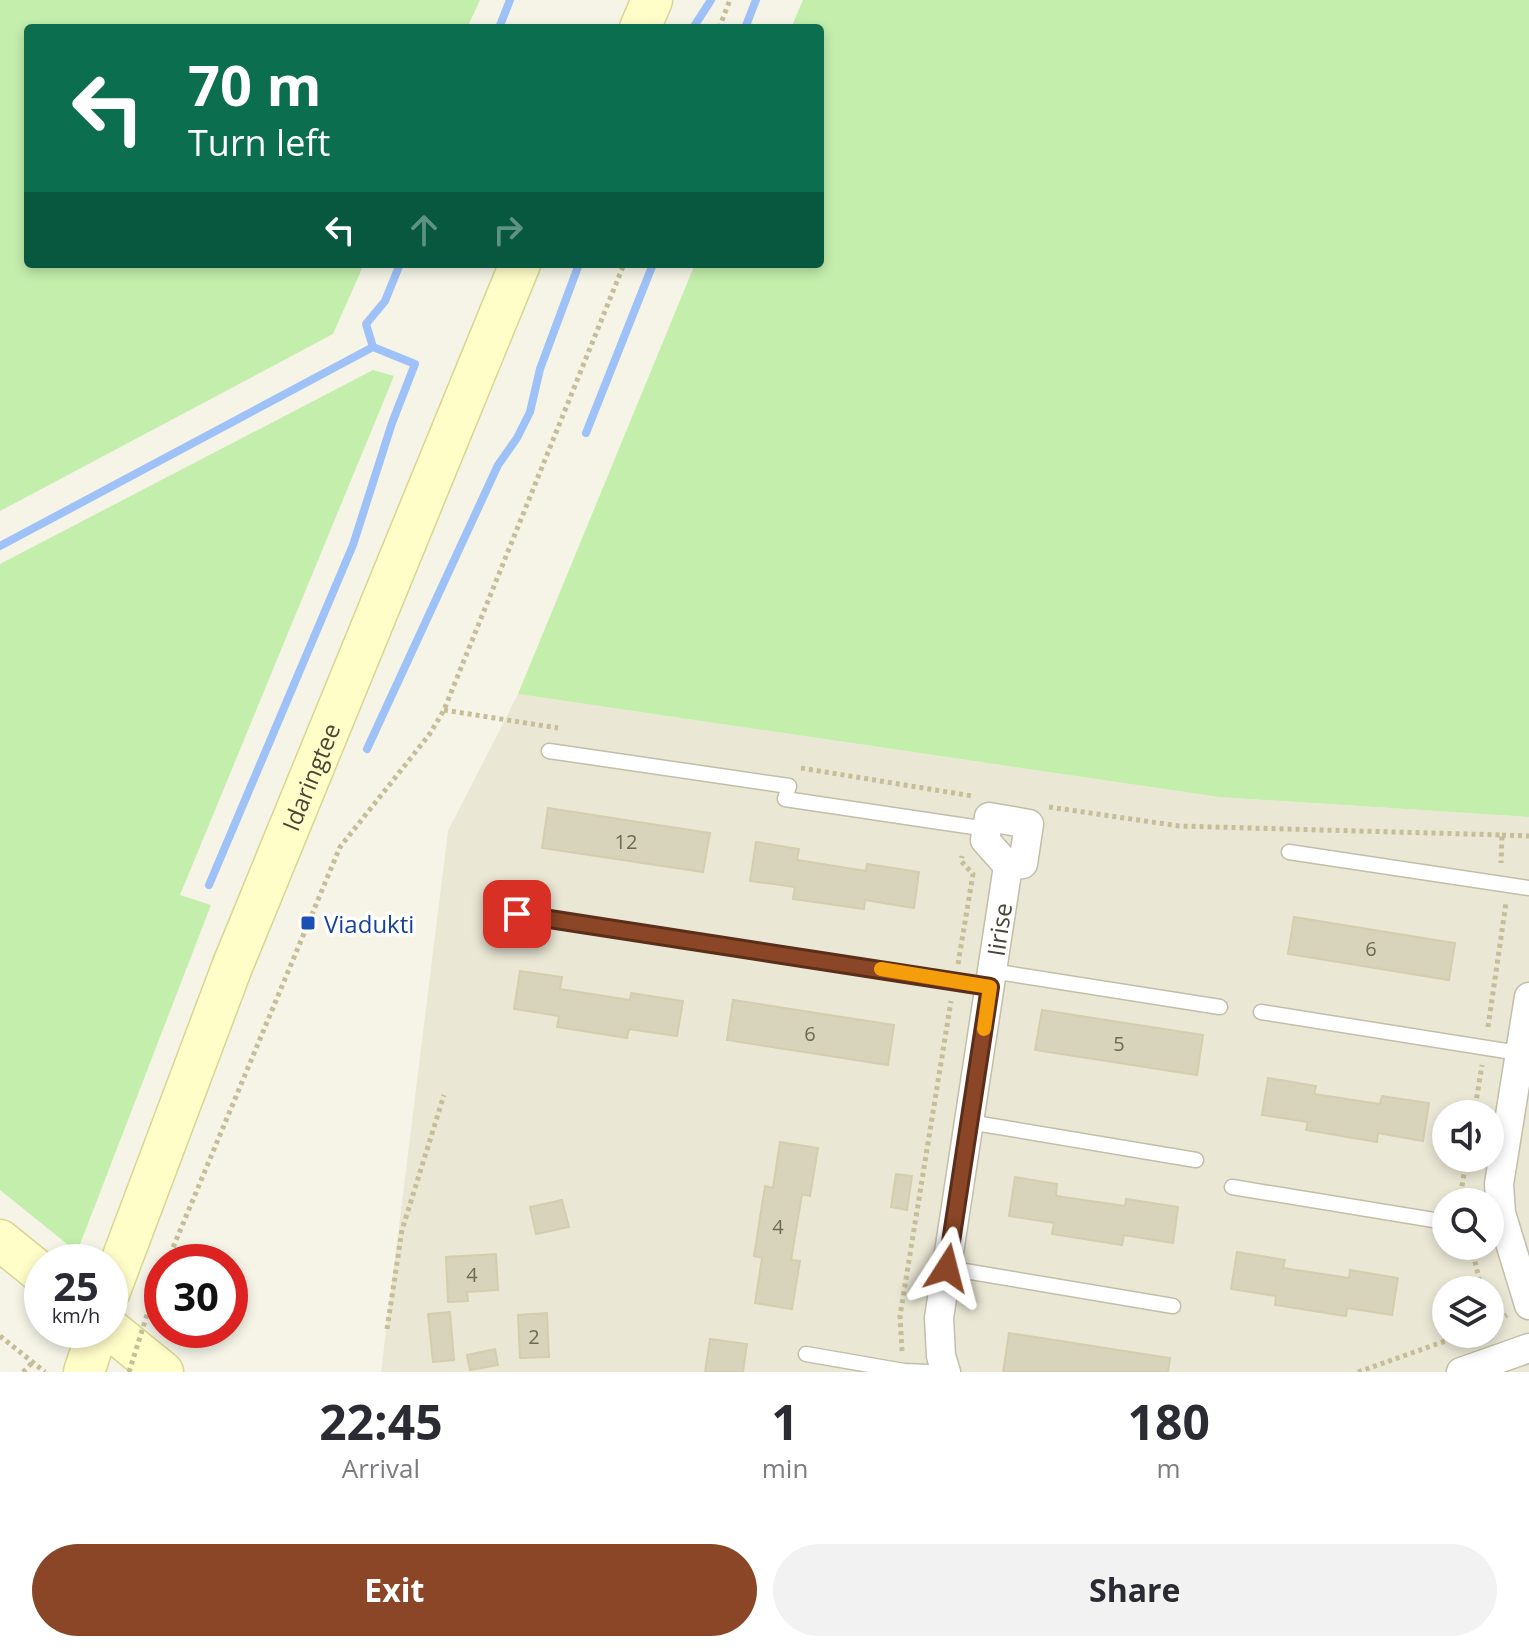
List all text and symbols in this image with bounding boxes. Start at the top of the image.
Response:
text: 70 m [188,46,322,122]
icon: left [56,56,160,160]
text: Turn left [188,118,330,167]
icon: left [318,208,362,252]
icon: ahead [402,208,446,252]
icon: right [486,208,530,252]
street label: Idaringtee [273,718,347,836]
house number: 12 [615,828,637,855]
pin [483,880,551,948]
icon: arrive [495,892,539,936]
street label: Iirise [978,900,1019,958]
place label: Viadukti [324,907,414,940]
marker: Viadukti [299,914,317,932]
house number: 6 [1365,935,1377,962]
house number: 6 [804,1020,816,1047]
house number: 5 [1113,1030,1125,1057]
map controls [1432,1100,1504,1348]
button: sound [1432,1100,1504,1172]
button: search [1432,1188,1504,1260]
house number: 4 [772,1213,784,1240]
position arrow [905,1226,989,1310]
speed limit sign: 30 [144,1244,248,1348]
text: 25 [53,1258,99,1313]
house number: 4 [466,1261,478,1288]
button: layers [1432,1276,1504,1348]
text: km/h [52,1302,100,1329]
house number: 2 [528,1323,540,1350]
text: 22:45 [319,1389,443,1454]
text: 1 [771,1389,799,1454]
text: 180 [1127,1389,1210,1454]
text: Arrival [342,1450,420,1486]
text: min [762,1450,808,1486]
text: m [1157,1450,1181,1486]
button: Exit [32,1544,757,1636]
button: Share [773,1544,1497,1636]

